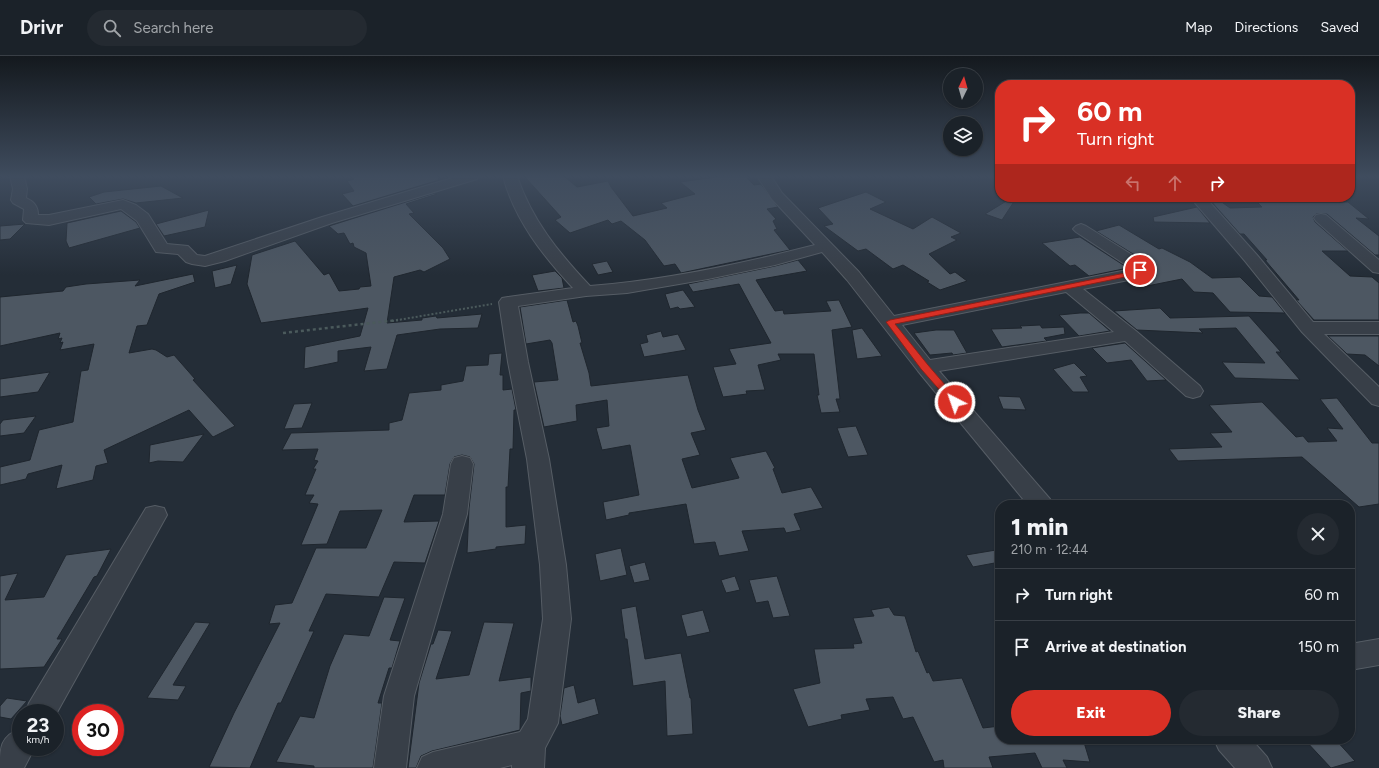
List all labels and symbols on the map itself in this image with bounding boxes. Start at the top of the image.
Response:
north arrow [943,68,983,108]
pin [1123,253,1157,287]
position arrow [934,381,976,423]
speed limit sign: 30 [72,704,124,756]

